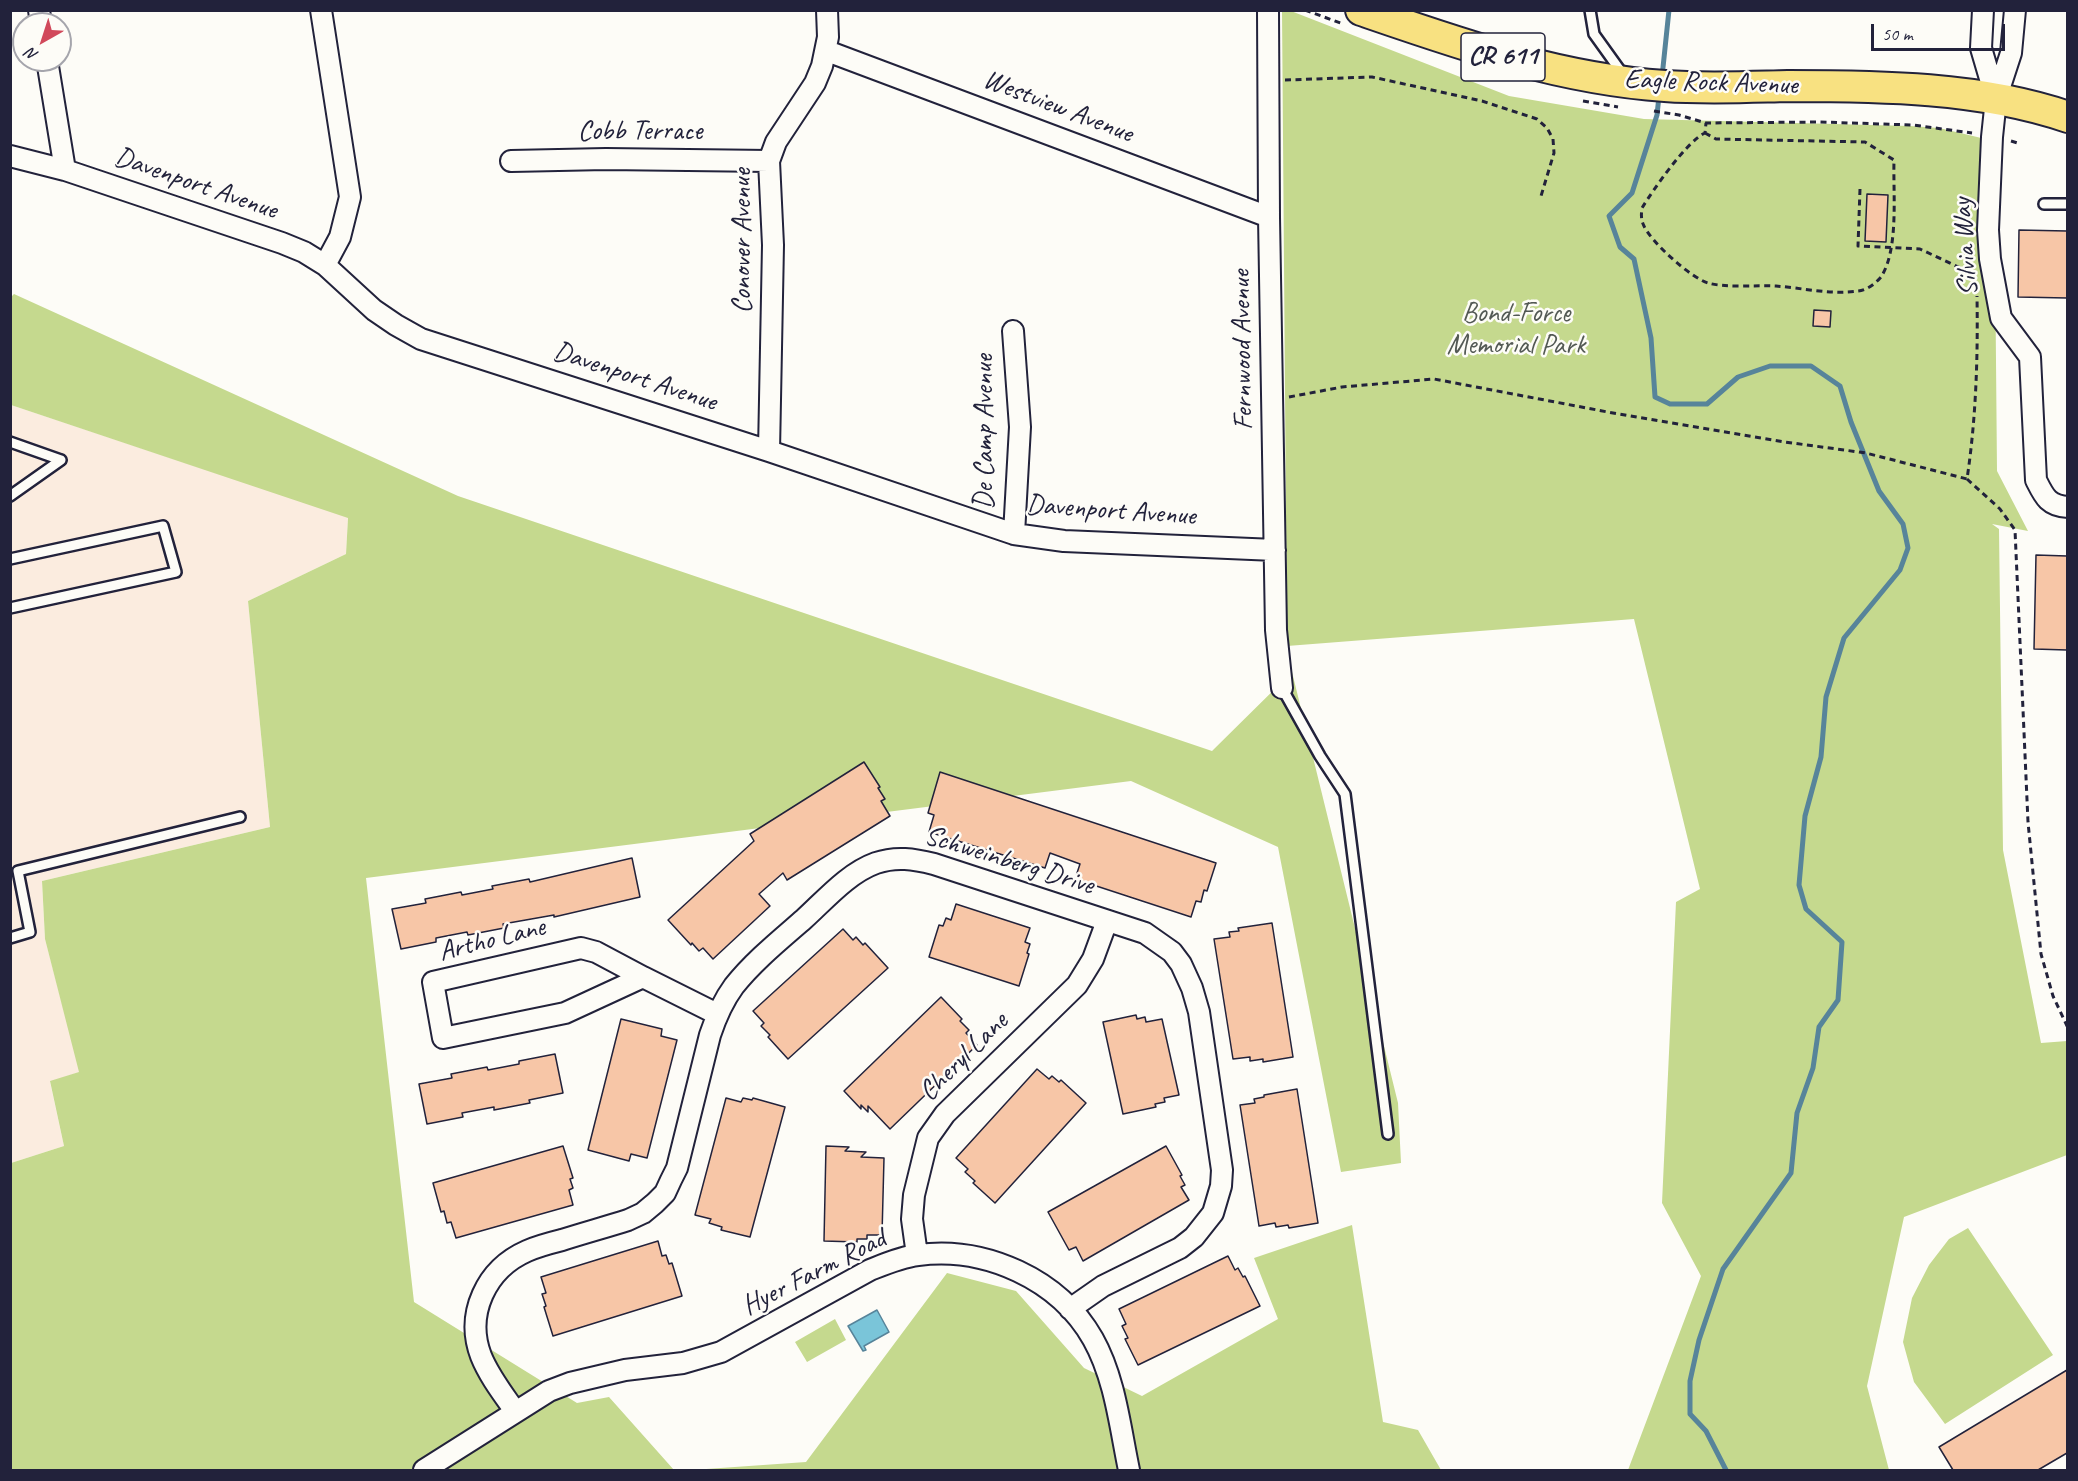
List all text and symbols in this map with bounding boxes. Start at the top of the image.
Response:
north arrow [12,12,72,72]
scale bar [1874,12,2008,50]
text: 50 m [1882,23,1913,45]
road number: CR 611 [1461,33,1545,81]
text: N [22,44,42,65]
street label: Westview Avenue [978,63,1138,151]
street label: Eagle Rock Avenue [1624,63,1798,103]
street label: Cobb Terrace [578,115,702,149]
street label: Davenport Avenue [110,140,282,228]
street label: Conover Avenue [726,168,760,314]
street label: Silvia Way [1946,197,1986,297]
street label: Fernwood Avenue [1225,269,1261,431]
park label: Bond-Force Memorial Park [1447,297,1585,363]
street label: Davenport Avenue [549,335,721,419]
street label: De Camp Avenue [968,354,1002,510]
street label: Davenport Avenue [1025,488,1197,534]
street label: Schweinberg Drive [920,819,1098,903]
street label: Artho Lane [435,911,549,969]
street label: Cheryl Lane [912,1005,1016,1109]
street label: Hyer Farm Road [737,1222,891,1324]

